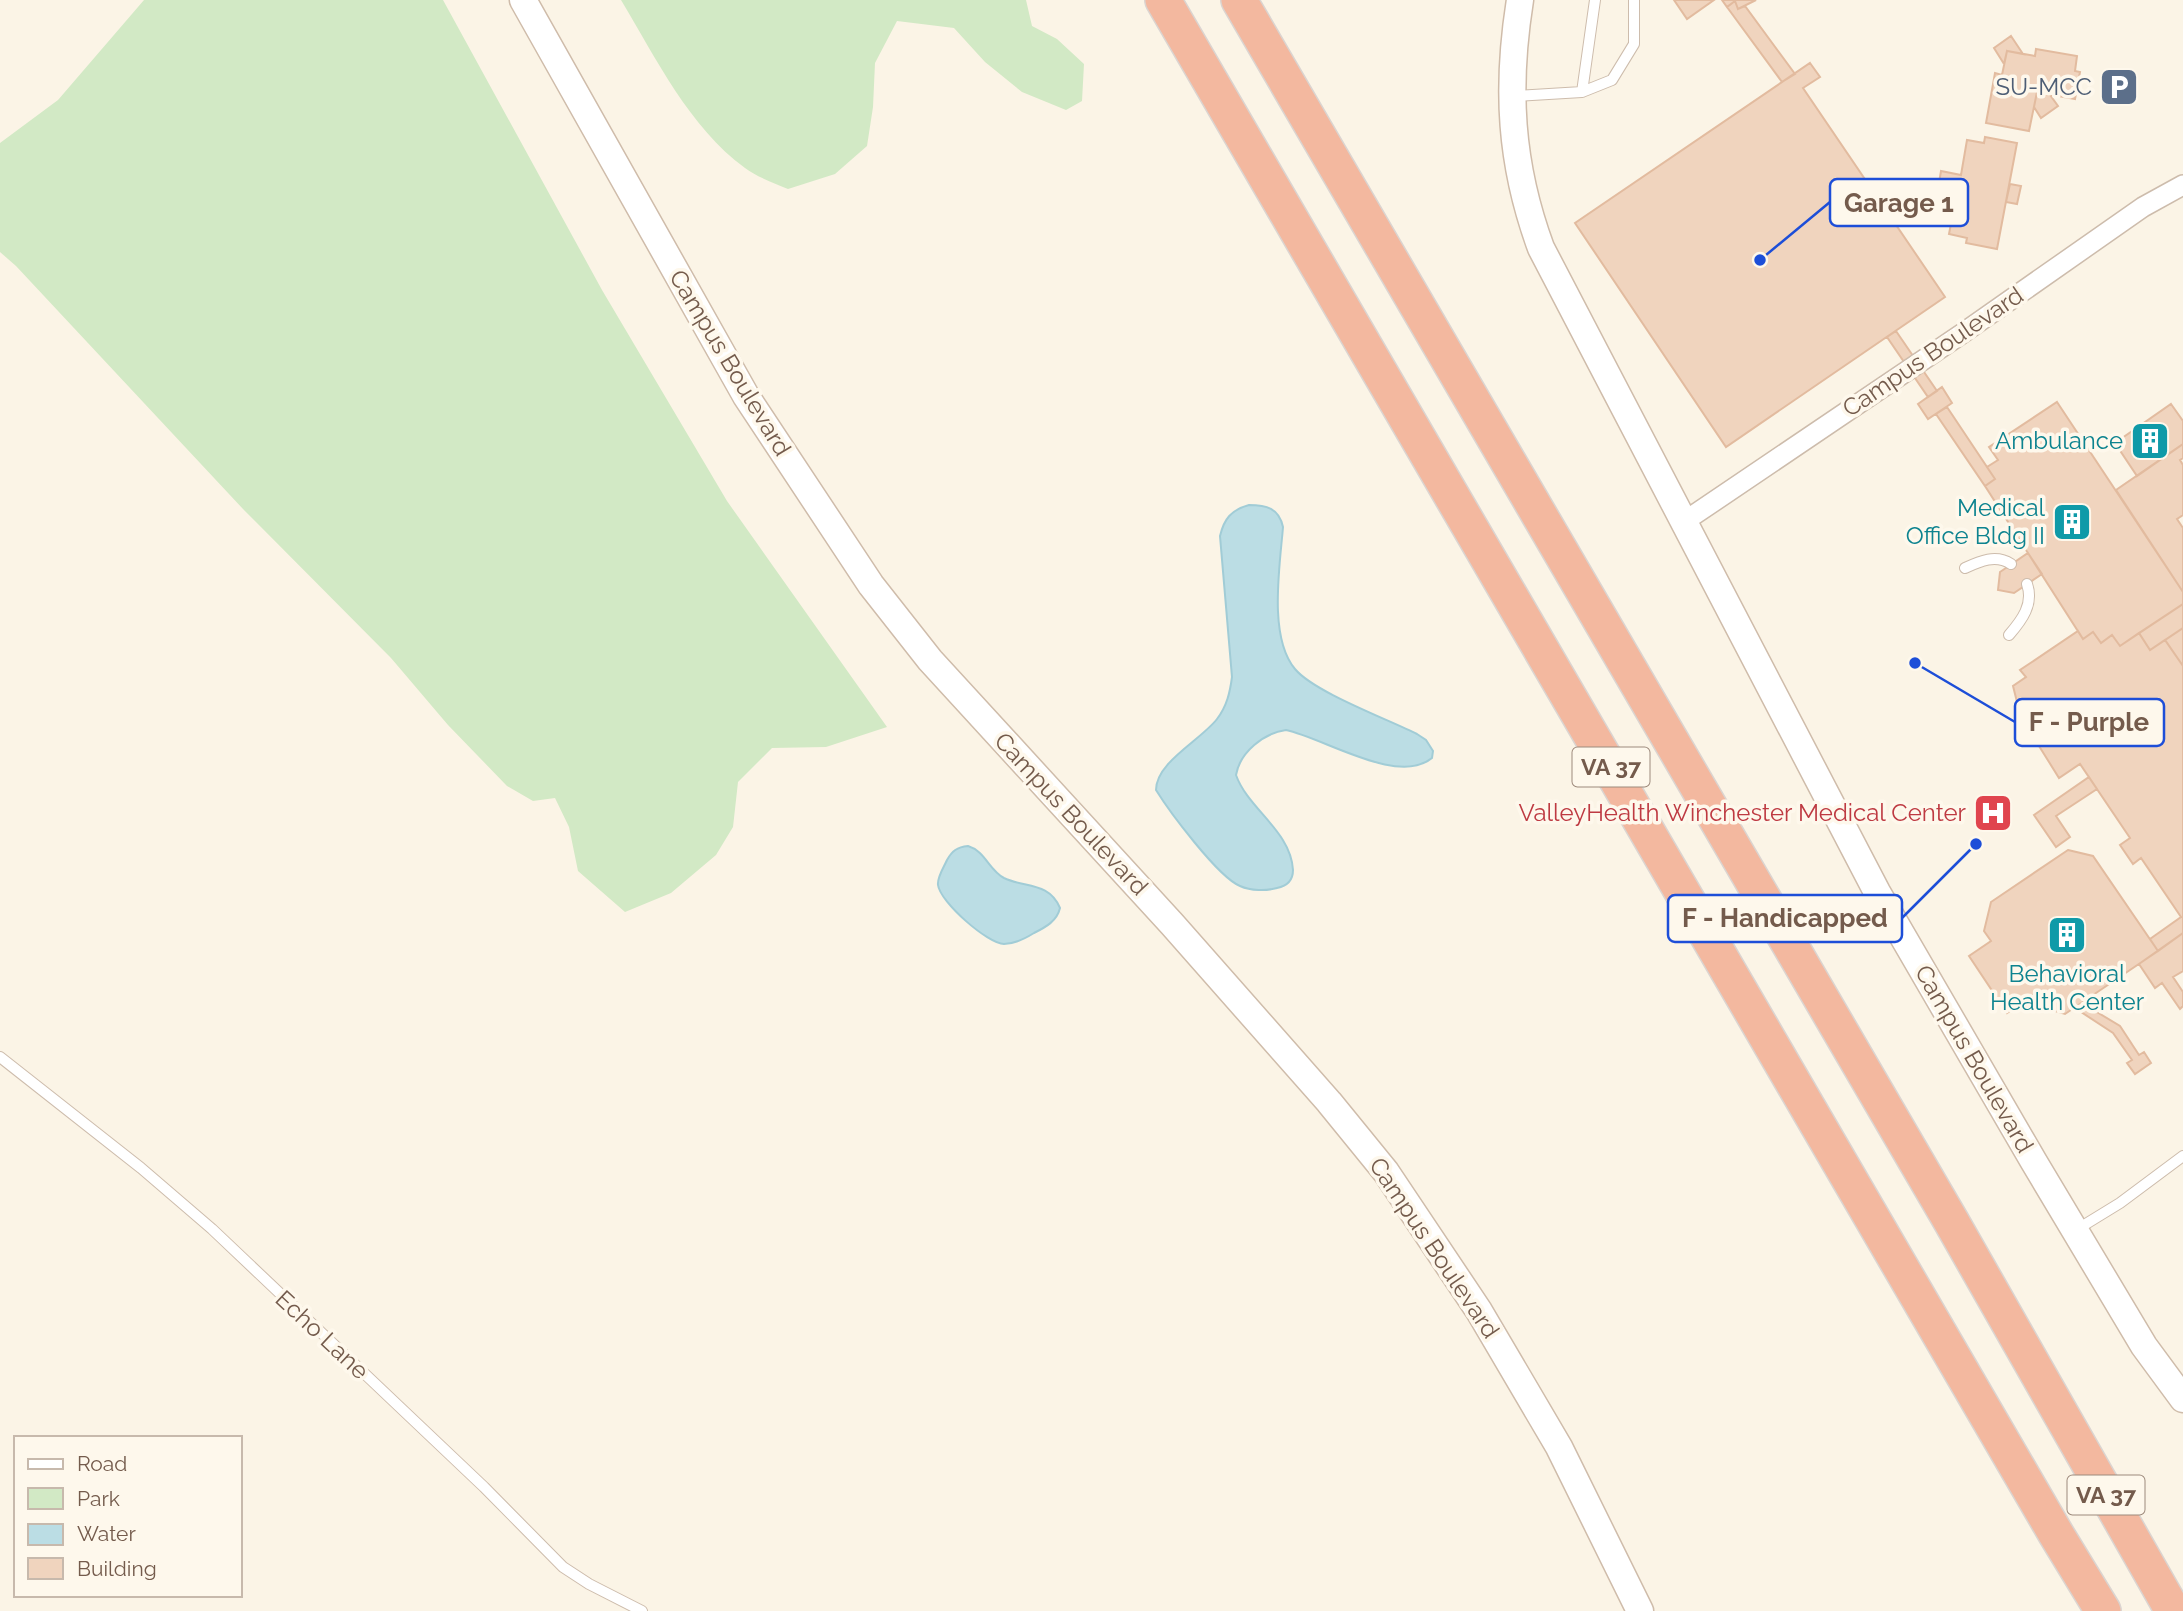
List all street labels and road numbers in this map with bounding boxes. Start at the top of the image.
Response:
street label: Campus Boulevard [663,265,797,461]
street label: Campus Boulevard [1837,280,2029,423]
street label: Campus Boulevard [989,726,1154,901]
road number: VA 37 [1572,748,1650,786]
street label: Campus Boulevard [1909,960,2040,1158]
street label: Campus Boulevard [1363,1152,1506,1344]
street label: Echo Lane [270,1284,375,1385]
road number: VA 37 [2068,1476,2144,1514]

